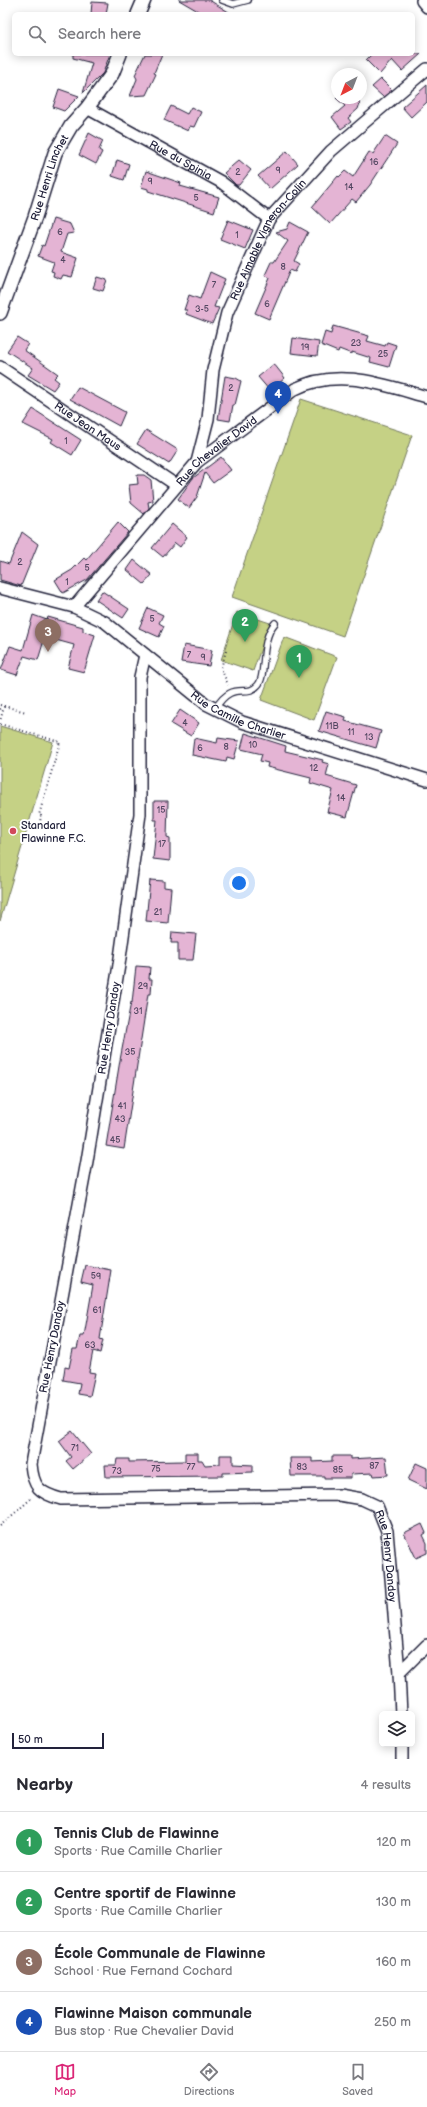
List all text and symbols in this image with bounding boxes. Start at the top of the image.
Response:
search box [12,12,415,56]
icon: search [26,23,48,45]
text: Search here [58,25,141,44]
north arrow [331,68,367,104]
street label: Rue Henri Linchet [28,132,71,222]
street label: Rue du Spinia [147,137,214,182]
house number: 16 [370,157,379,168]
house number: 9 [275,165,281,176]
house number: 2 [235,167,241,178]
house number: 9 [147,176,153,187]
street label: Rue Aimable Vigneron-Colin [227,176,309,302]
house number: 14 [345,182,354,193]
house number: 5 [193,193,199,204]
house number: 6 [57,227,63,238]
house number: 1 [235,230,239,241]
house number: 4 [60,255,66,266]
house number: 8 [280,262,286,273]
house number: 7 [212,280,217,291]
house number: 6 [264,299,270,310]
house number: 3-5 [195,304,209,315]
house number: 23 [351,338,362,349]
house number: 19 [301,342,309,353]
house number: 25 [378,349,388,360]
pin: 4 [265,381,291,414]
house number: 2 [228,383,234,394]
street label: Rue Jean Maus [52,399,124,453]
street label: Rue Chevalier David [173,413,259,488]
house number: 1 [64,436,68,447]
house number: 2 [17,557,23,568]
house number: 5 [84,563,90,574]
house number: 1 [65,577,69,588]
pin: 2 [232,609,258,642]
house number: 5 [149,614,155,625]
pin: 3 [35,619,61,652]
pin: 1 [286,645,312,678]
house number: 7 [187,650,192,661]
house number: 9 [200,652,206,663]
street label: Rue Camille Charlier [188,688,288,742]
house number: 4 [182,718,188,729]
house number: 11B [325,721,339,732]
house number: 11 [348,727,354,738]
house number: 13 [364,732,374,743]
house number: 10 [249,740,257,751]
house number: 8 [223,742,229,753]
house number: 6 [197,743,203,754]
house number: 12 [310,763,319,774]
house number: 14 [337,793,346,804]
house number: 15 [157,805,165,816]
place label: Standard Flawinne F.C. [21,819,86,845]
marker: Standard Flawinne F.C. [8,826,18,836]
house number: 17 [158,839,167,850]
your location [229,873,249,893]
house number: 21 [154,907,162,918]
street label: Rue Henry Dandoy [95,981,123,1075]
house number: 29 [138,981,148,992]
house number: 31 [133,1006,143,1017]
house number: 35 [125,1047,135,1058]
house number: 41 [118,1101,126,1112]
house number: 43 [114,1114,126,1125]
house number: 45 [110,1135,120,1146]
house number: 59 [91,1271,101,1282]
street label: Rue Henry Dandoy [37,1300,67,1394]
house number: 61 [93,1305,101,1316]
house number: 63 [84,1340,96,1351]
house number: 71 [71,1443,79,1454]
house number: 87 [369,1461,379,1472]
house number: 77 [187,1462,196,1473]
house number: 83 [297,1462,308,1473]
house number: 75 [151,1464,161,1475]
house number: 85 [333,1465,343,1476]
house number: 73 [112,1466,122,1477]
street label: Rue Henry Dandoy [373,1508,399,1603]
map controls [379,1711,415,1747]
button: layers [379,1711,415,1747]
scale bar [12,1731,104,1750]
text: 50 m [18,1733,43,1746]
text: Nearby [16,1775,73,1795]
text: 4 results [361,1777,411,1793]
text: Tennis Club de Flawinne [54,1824,219,1843]
text: 1 [26,1834,32,1850]
text: 120 m [376,1834,411,1850]
text: Sports · Rue Camille Charlier [54,1843,222,1859]
text: Centre sportif de Flawinne [54,1884,236,1903]
text: 2 [25,1894,33,1910]
text: 130 m [376,1894,411,1910]
text: Sports · Rue Camille Charlier [54,1903,222,1919]
text: École Communale de Flawinne [54,1944,265,1963]
text: 3 [25,1954,33,1970]
text: 160 m [376,1954,411,1970]
text: School · Rue Fernand Cochard [54,1963,233,1979]
text: Flawinne Maison communale [54,2004,252,2023]
text: 4 [25,2014,33,2030]
text: 250 m [374,2014,411,2030]
text: Bus stop · Rue Chevalier David [54,2023,234,2039]
tab: Map [54,2061,76,2098]
tab: Directions [184,2061,234,2098]
tab: Saved [342,2061,373,2098]

